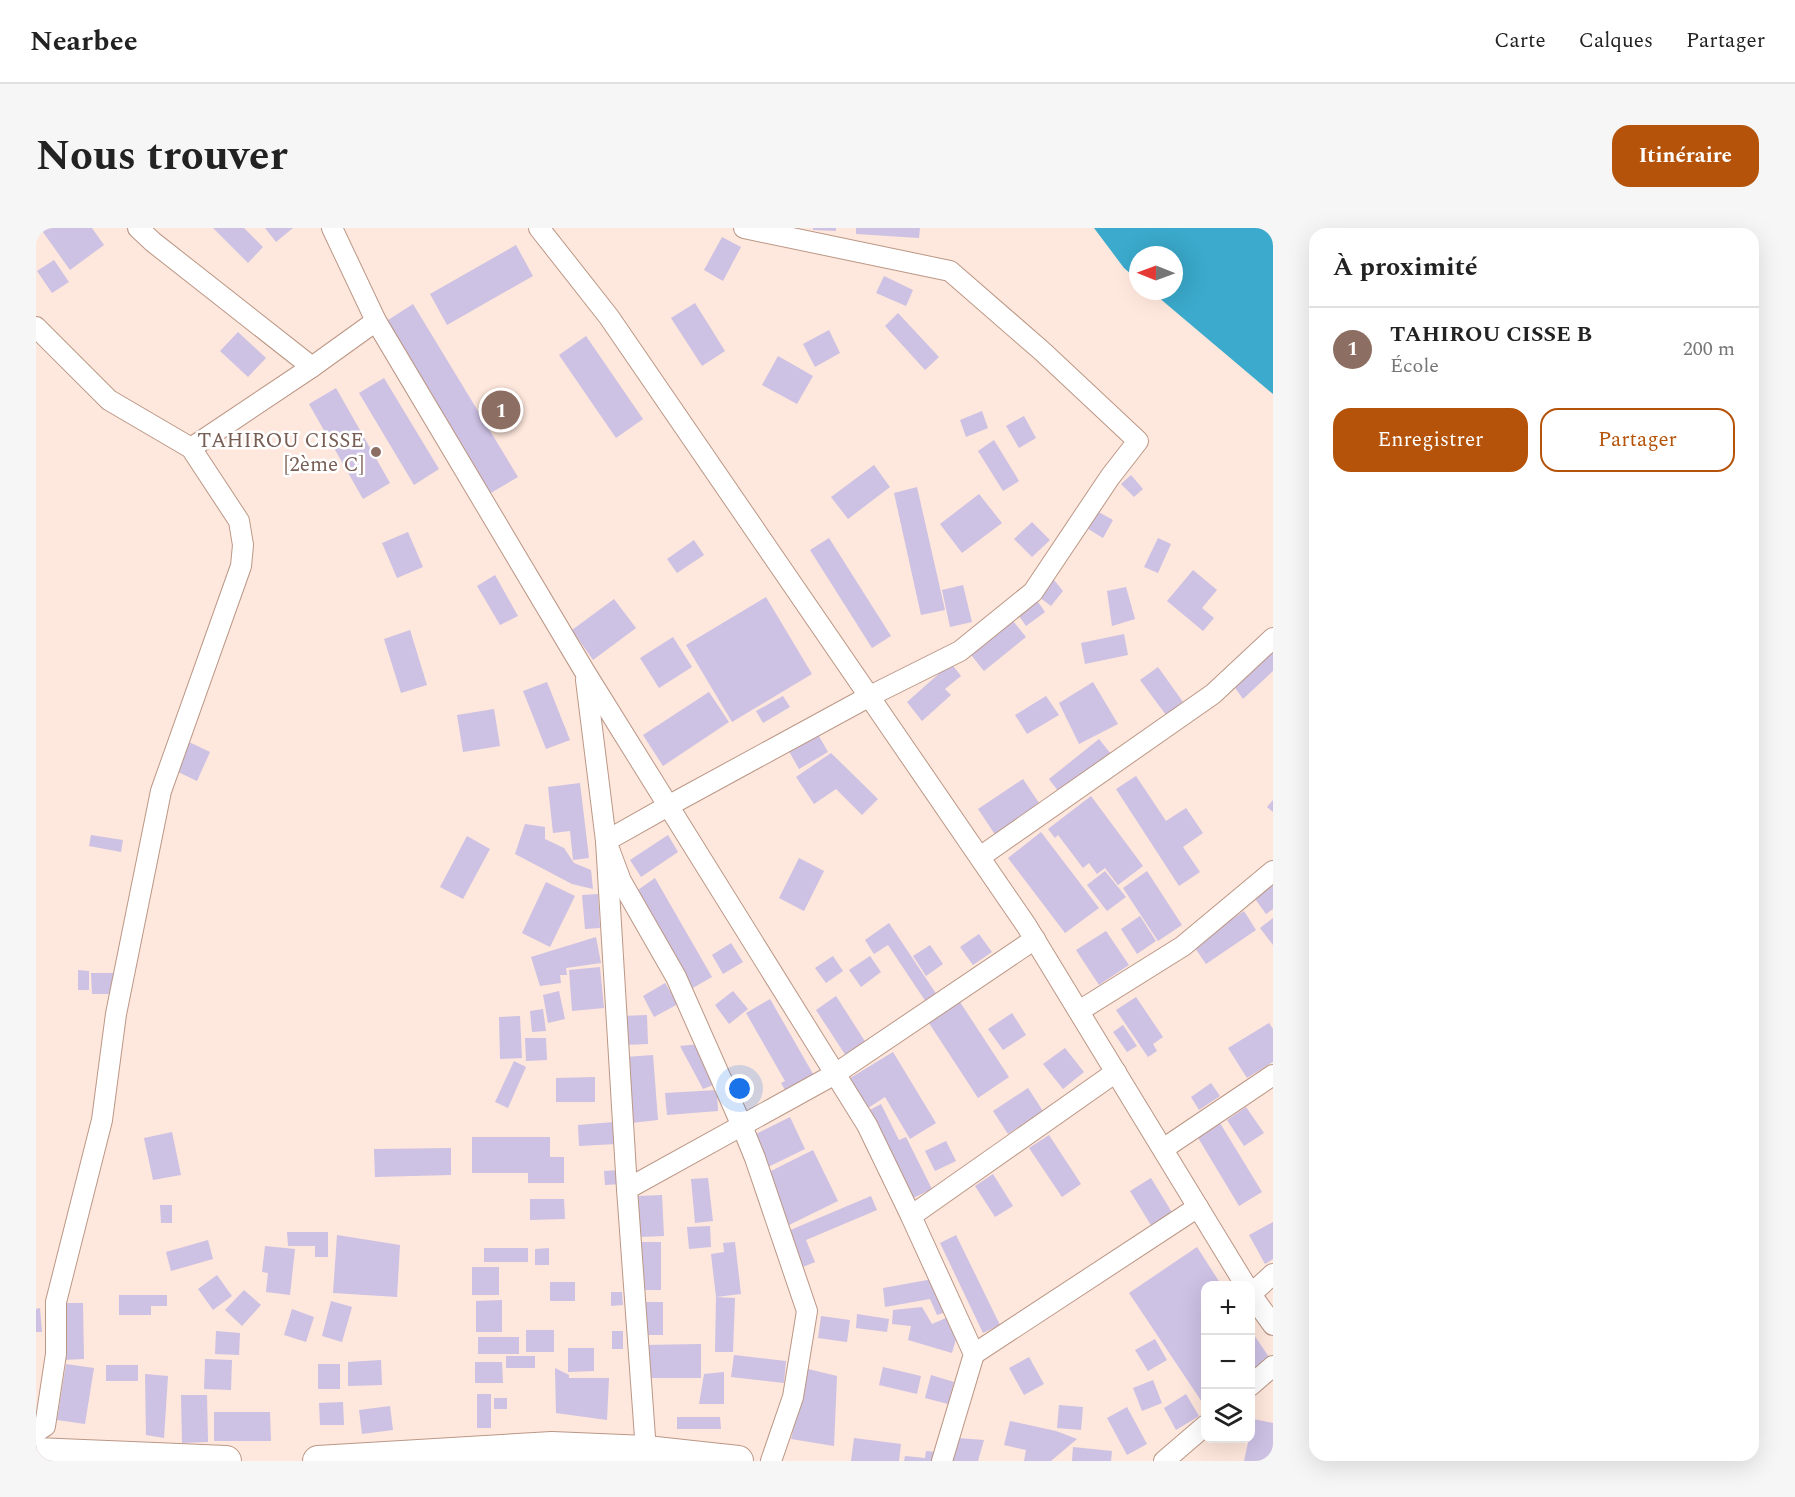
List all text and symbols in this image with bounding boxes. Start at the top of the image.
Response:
text: Nearbee [30,20,138,63]
text: Carte [1494,25,1546,57]
text: Calques [1579,25,1653,57]
text: Partager [1686,25,1765,57]
text: Nous trouver [36,125,288,188]
button: Itinéraire [1612,125,1759,187]
north arrow [1129,246,1183,300]
text: À proximité [1333,247,1478,287]
text: TAHIROU CISSE B [1390,318,1592,351]
text: 1 [1347,334,1358,364]
text: 200 m [1683,334,1735,364]
text: École [1390,351,1439,381]
pin: 1 [482,388,520,432]
button: Enregistrer [1333,408,1528,472]
button: Partager [1540,408,1735,472]
place label: TAHIROU CISSE [2ème C] [197,425,364,481]
marker: TAHIROU CISSE [2ème C] [369,445,383,459]
your location [725,1074,754,1103]
map controls [1201,1281,1255,1443]
button: + [1201,1281,1255,1335]
button: − [1201,1335,1255,1389]
button: layers [1201,1389,1255,1443]

